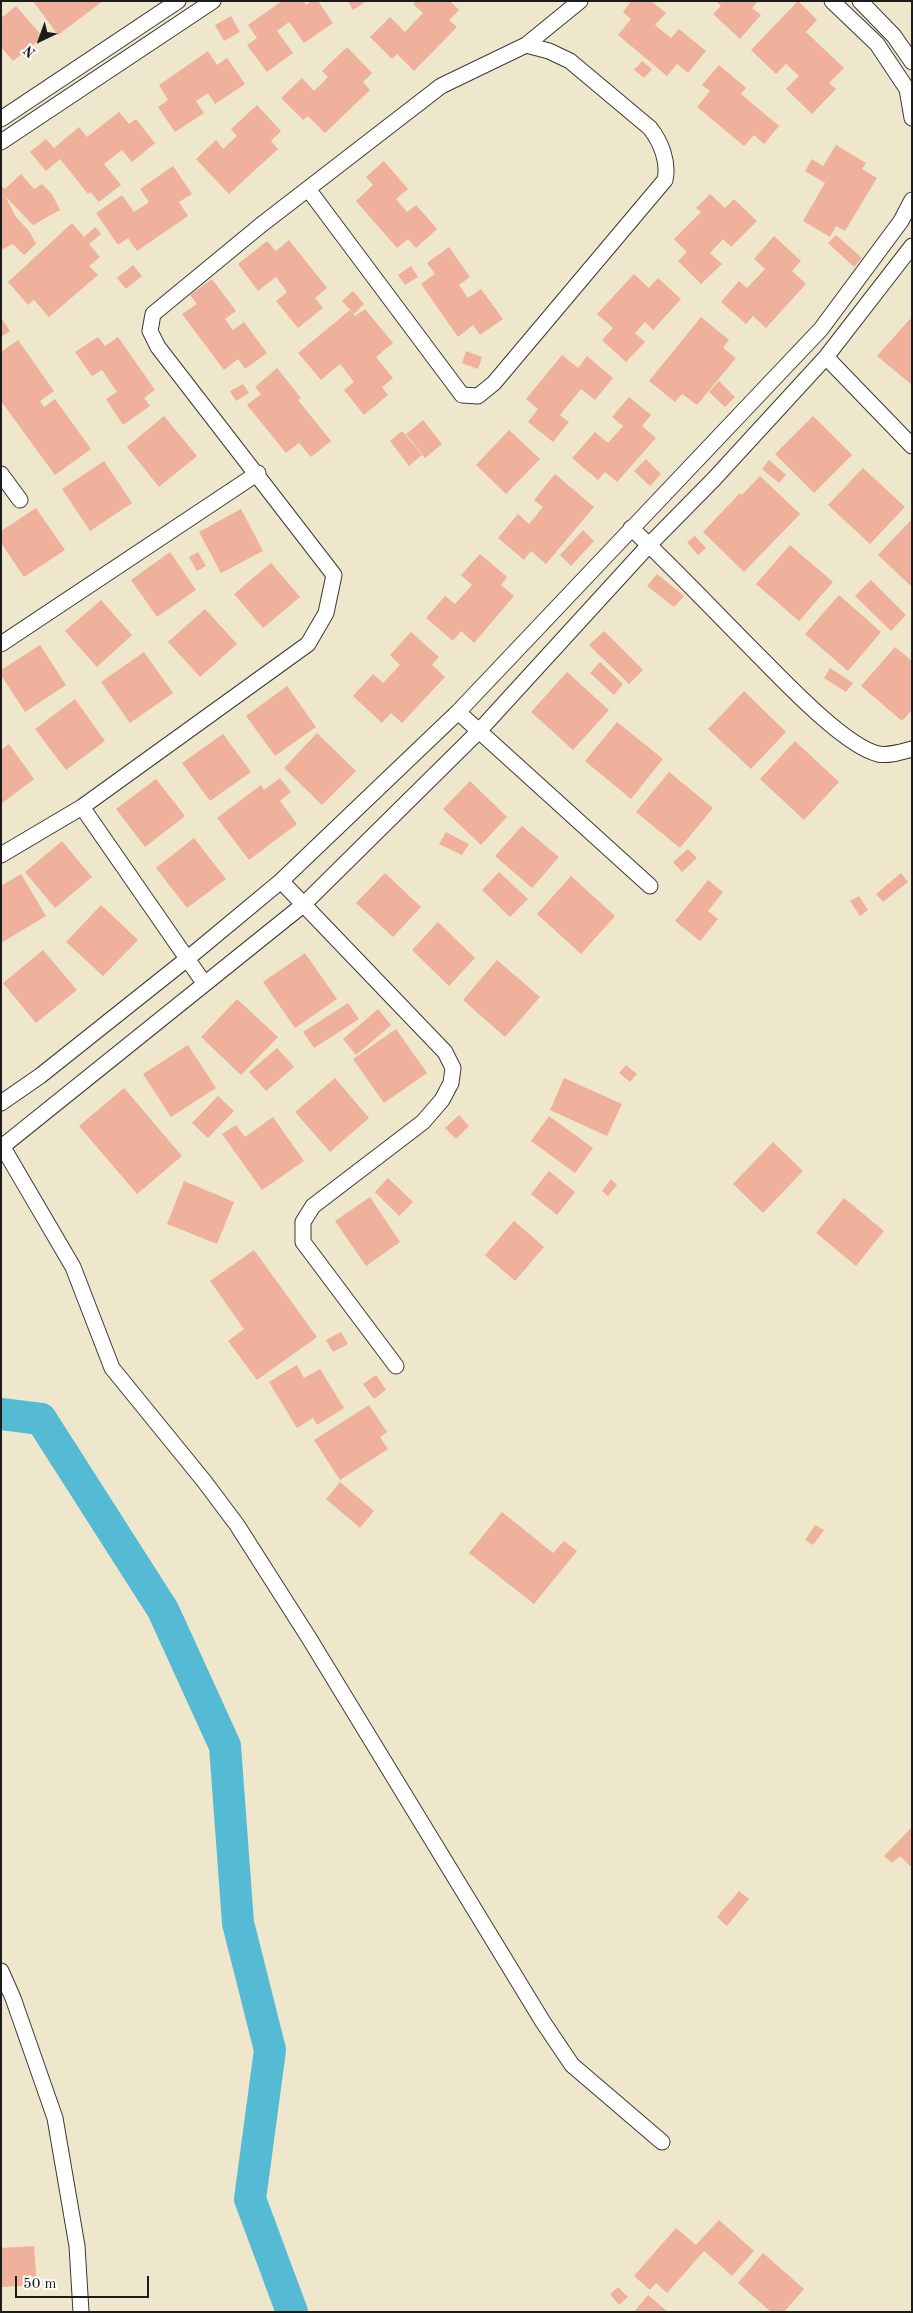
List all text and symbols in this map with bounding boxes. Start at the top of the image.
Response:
north arrow [15,15,65,65]
text: N [21,42,39,60]
scale bar [18,2266,151,2298]
text: 50 m [23,2277,57,2292]

